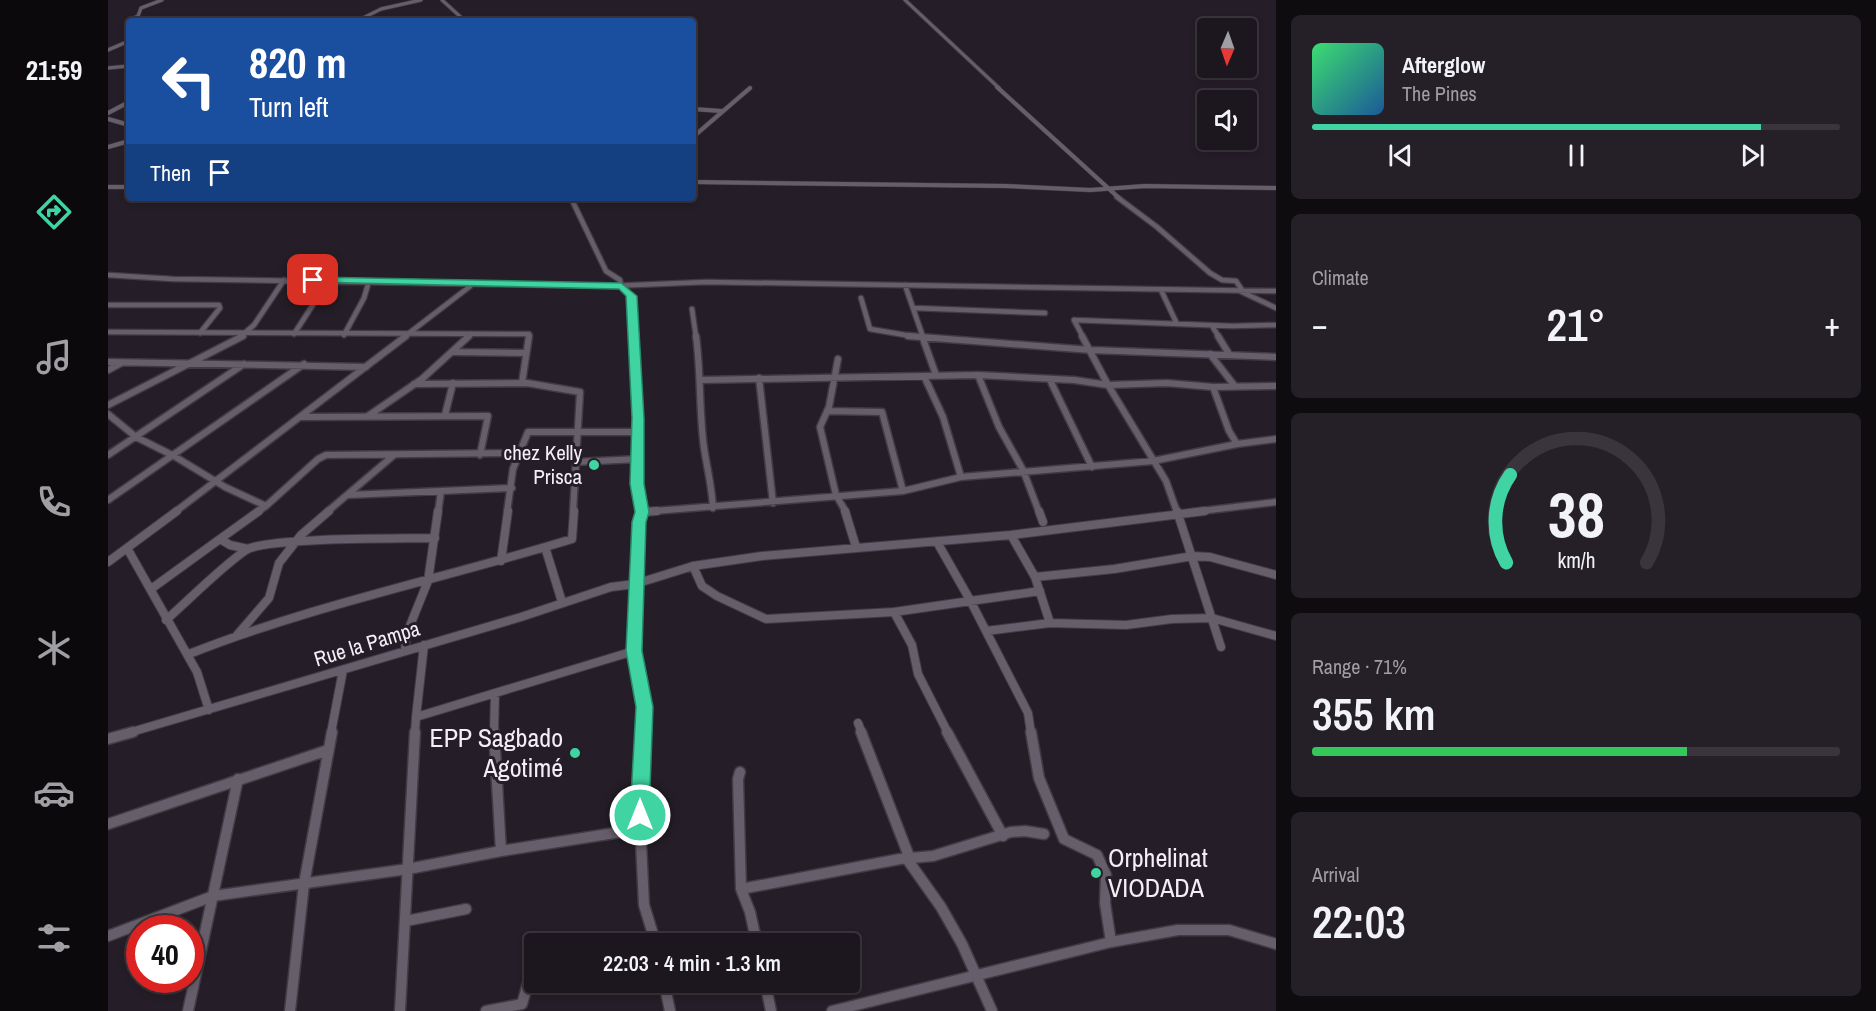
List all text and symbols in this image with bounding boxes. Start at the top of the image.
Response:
north arrow [1197,18,1257,78]
map controls [1197,18,1257,150]
text: 820 m [249,35,347,91]
icon: left [150,42,228,120]
text: Afterglow [1402,50,1485,80]
text: 21:59 [26,52,82,88]
text: The Pines [1402,80,1477,107]
text: Turn left [249,89,328,125]
button: sound [1197,90,1257,150]
icon: previous [1384,139,1417,172]
icon: pause [1560,139,1593,172]
icon: next [1736,139,1769,172]
icon: arrive [203,156,236,189]
text: Then [150,158,191,188]
icon: directions [33,191,75,233]
pin [287,254,338,305]
icon: arrive [296,263,329,296]
text: Climate [1312,264,1369,291]
text: 21° [1546,294,1606,355]
text: − [1312,302,1328,346]
text: + [1824,302,1840,346]
icon: music [33,336,75,378]
place label: chez Kelly Prisca [504,438,582,491]
marker: chez Kelly Prisca [587,458,601,472]
text: 38 [1548,472,1604,556]
icon: phone [33,481,75,523]
text: km/h [1557,546,1595,575]
street label: Rue la Pampa [310,614,424,673]
icon: climate [33,627,75,669]
text: Range · 71% [1312,653,1407,680]
text: 355 km [1312,683,1436,744]
place label: EPP Sagbado Agotimé [429,720,563,785]
marker: EPP Sagbado Agotimé [568,746,582,760]
icon: car [33,772,75,814]
position arrow [608,783,672,847]
place label: Orphelinat VIODADA [1108,840,1208,905]
text: Arrival [1312,861,1359,888]
marker: Orphelinat VIODADA [1089,866,1103,880]
text: 22:03 [1312,891,1406,952]
speed limit sign: 40 [126,915,204,993]
icon: filters [33,917,75,959]
text: 22:03 · 4 min · 1.3 km [603,948,781,978]

